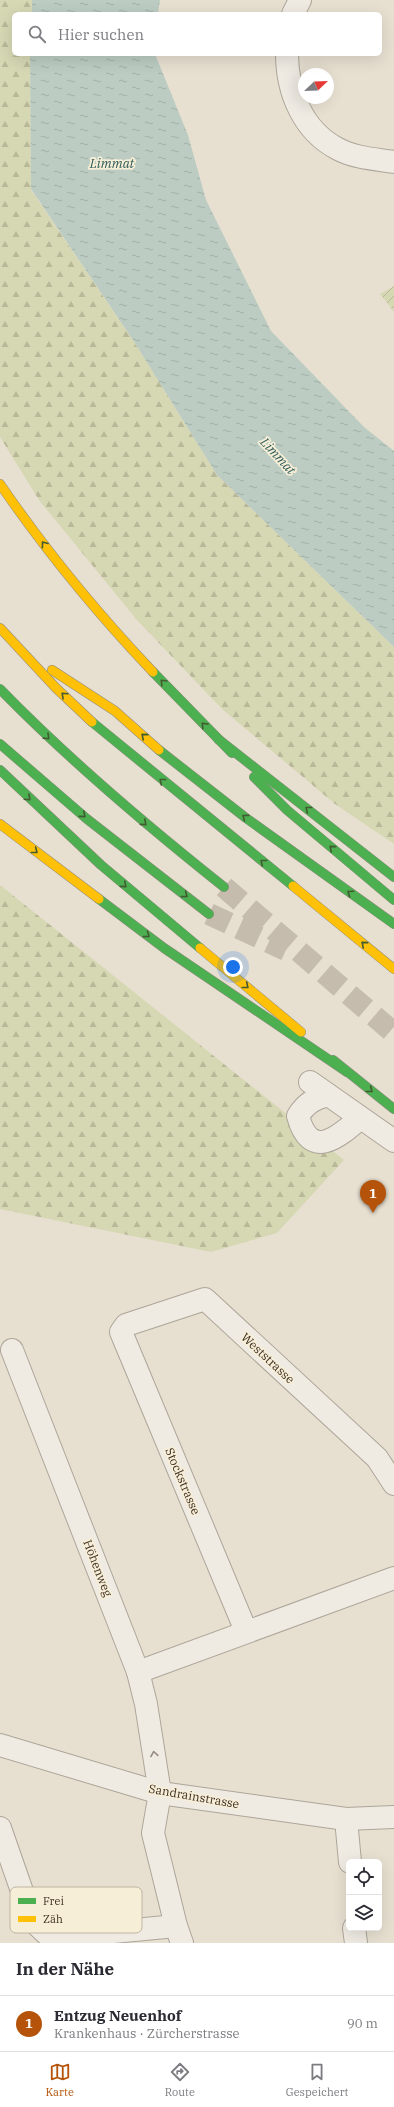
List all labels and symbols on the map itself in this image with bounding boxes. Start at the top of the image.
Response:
north arrow [298,68,334,104]
water label: Limmat [89,155,135,172]
water label: Limmat [256,433,300,478]
one-way arrow [42,541,49,548]
one-way arrow [160,679,168,687]
one-way arrow [61,692,69,700]
one-way arrow [202,722,209,729]
one-way arrow [42,732,50,740]
one-way arrow [141,734,148,741]
one-way arrow [159,779,167,786]
one-way arrow [23,793,31,800]
one-way arrow [306,807,313,814]
one-way arrow [78,811,85,818]
one-way arrow [243,815,250,822]
one-way arrow [140,819,147,826]
one-way arrow [329,846,336,853]
one-way arrow [30,847,37,854]
one-way arrow [261,860,268,867]
one-way arrow [119,880,127,888]
one-way arrow [180,891,187,898]
one-way arrow [348,891,355,898]
one-way arrow [142,930,149,937]
one-way arrow [361,942,369,949]
your location [223,957,243,977]
one-way arrow [241,981,249,988]
one-way arrow [366,1085,373,1092]
pin: 1 [360,1180,386,1213]
street label: Weststrasse [238,1330,298,1386]
street label: Stockstrasse [162,1445,204,1517]
street label: Höhenweg [80,1537,116,1599]
one-way arrow [150,1751,159,1757]
street label: Sandrainstrasse [147,1781,241,1811]
legend [10,1887,142,1933]
text: Frei [43,1894,64,1908]
text: Zäh [43,1912,63,1926]

